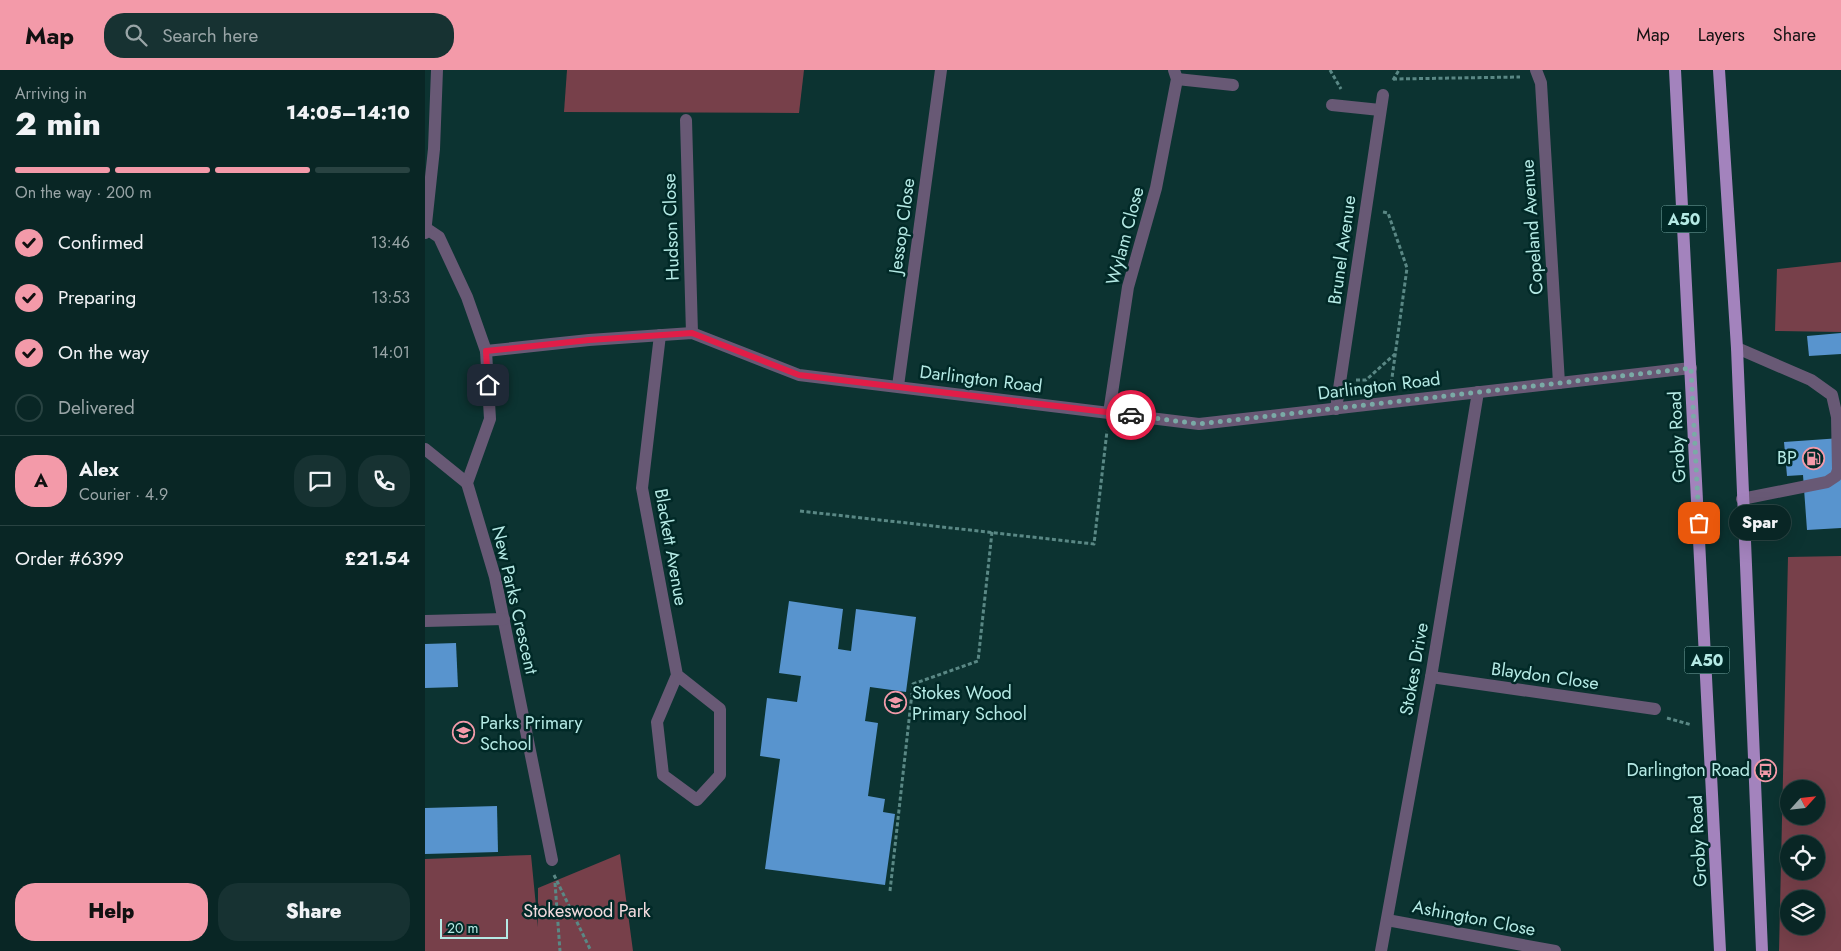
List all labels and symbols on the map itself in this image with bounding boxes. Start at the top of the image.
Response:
street label: Copeland Avenue [1514,158,1550,296]
street label: Hudson Close [656,173,686,281]
street label: Jessop Close [882,176,922,278]
street label: Wylam Close [1099,184,1151,288]
street label: Brunel Avenue [1321,194,1363,306]
road number: A50 [1661,206,1707,232]
street label: Darlington Road [918,359,1044,399]
pin [467,364,509,406]
street label: Darlington Road [1316,366,1442,406]
courier [1106,390,1156,440]
street label: Groby Road [1662,390,1692,484]
place label: BP [1777,445,1797,471]
fuel station icon: BP [1801,446,1825,470]
street label: Blackett Avenue [648,486,694,608]
pin [1678,502,1720,544]
callout: Spar [1729,506,1791,540]
street label: New Parks Crescent [485,523,545,677]
street label: Stokes Drive [1393,621,1435,717]
road number: A50 [1685,646,1729,674]
street label: Blaydon Close [1489,656,1601,696]
place label: Stokes Wood Primary School [912,680,1027,727]
school or university icon: Stokes Wood Primary School [884,691,908,715]
place label: Parks Primary School [480,710,582,757]
school or university icon: Parks Primary School [452,721,476,745]
place label: Darlington Road [1627,757,1750,783]
bus stop icon: Darlington Road [1754,758,1778,782]
north arrow [1780,780,1825,825]
street label: Groby Road [1683,794,1713,888]
street label: Ashington Close [1410,893,1538,943]
park label: Stokeswood Park [523,898,651,924]
scale bar [440,916,507,939]

